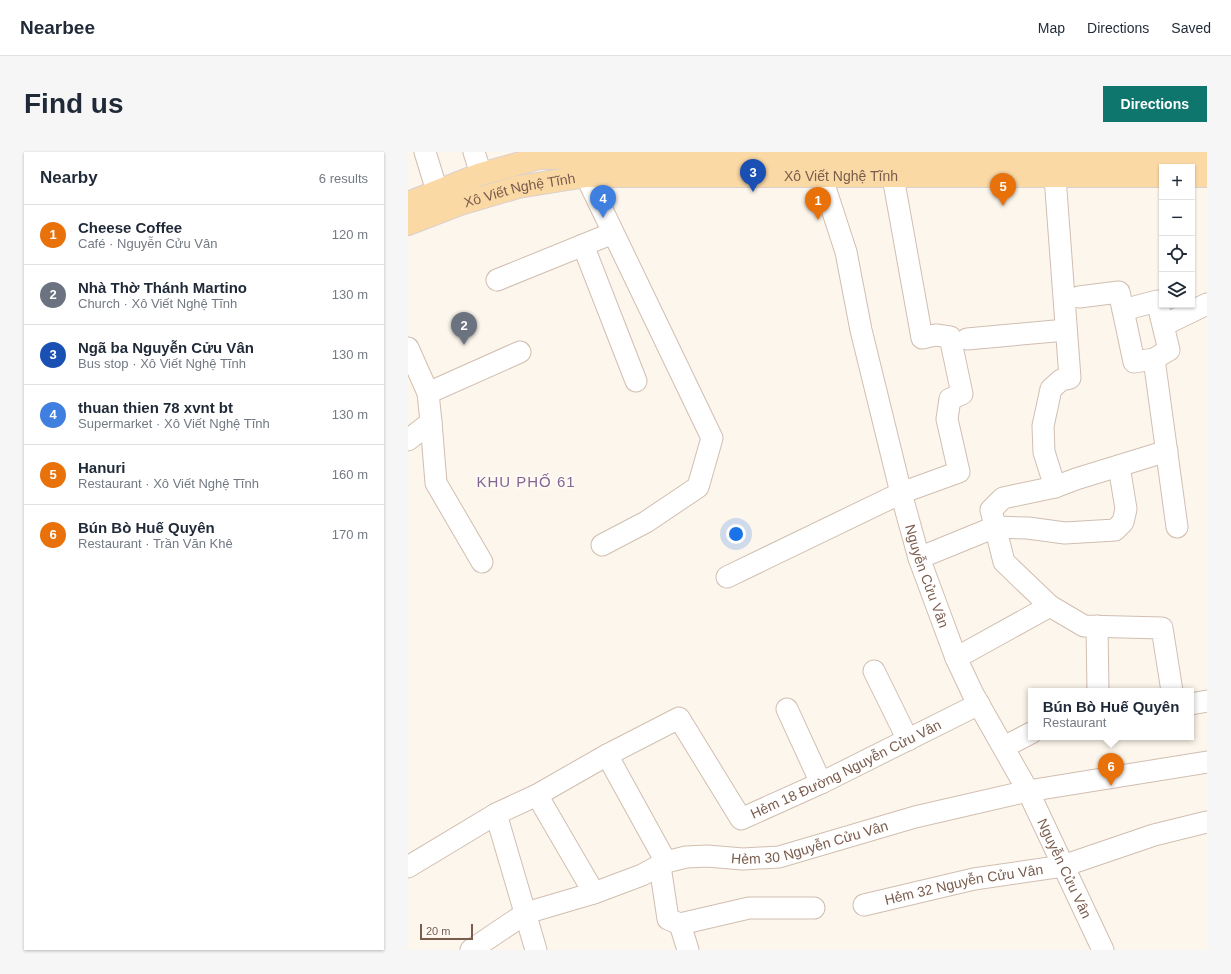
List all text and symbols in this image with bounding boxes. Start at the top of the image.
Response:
text: Nearbee [20,17,95,38]
text: Map [1038,20,1065,36]
text: Directions [1087,20,1149,36]
text: Saved [1171,20,1211,36]
button: Directions [1103,86,1207,122]
text: Find us [24,88,124,119]
pin: 3 [740,159,766,192]
map controls [1159,164,1195,308]
button: + [1159,164,1195,200]
text: Nearby [40,168,98,187]
street label: Xô Viết Nghệ Tĩnh [784,168,898,184]
street label: Xô Viết Nghệ Tĩnh [462,170,576,210]
text: 6 results [319,171,368,186]
pin: 5 [990,173,1016,206]
pin: 4 [590,185,616,218]
pin: 1 [805,187,831,220]
button: − [1159,200,1195,236]
text: Cheese Coffee [78,219,182,236]
text: 1 [49,227,57,242]
text: 120 m [332,227,368,242]
text: Café · Nguyễn Cửu Vân [78,236,218,251]
button: locate [1159,236,1195,272]
button: layers [1159,272,1195,308]
text: Nhà Thờ Thánh Martino [78,279,247,296]
text: 2 [49,287,57,302]
text: 130 m [332,287,368,302]
text: Church · Xô Viết Nghệ Tĩnh [78,296,237,311]
pin: 2 [451,312,477,345]
text: Ngã ba Nguyễn Cửu Vân [78,339,254,356]
text: 3 [49,347,57,362]
text: 130 m [332,347,368,362]
text: Bus stop · Xô Viết Nghệ Tĩnh [78,356,246,371]
text: thuan thien 78 xvnt bt [78,399,233,416]
text: 4 [49,407,57,422]
text: 130 m [332,407,368,422]
text: Supermarket · Xô Viết Nghệ Tĩnh [78,416,270,431]
text: Hanuri [78,459,126,476]
text: 5 [49,467,57,482]
text: 160 m [332,467,368,482]
district label: KHU PHỐ 61 [476,473,576,490]
text: Restaurant · Xô Viết Nghệ Tĩnh [78,476,259,491]
text: Bún Bò Huế Quyên [78,519,215,536]
street label: Nguyễn Cửu Vân [902,522,952,630]
your location [726,524,746,544]
text: 6 [49,527,57,542]
text: 170 m [332,527,368,542]
text: Restaurant · Trần Văn Khê [78,536,233,551]
popup [1028,688,1194,740]
text: Bún Bò Huế Quyên [1043,698,1179,715]
text: Restaurant [1043,715,1106,730]
street label: Hẻm 18 Đường Nguyễn Cửu Vân [748,716,944,822]
pin: 6 [1098,753,1124,786]
street label: Nguyễn Cửu Vân [1034,816,1095,921]
street label: Hẻm 30 Nguyễn Cửu Vân [730,817,890,867]
street label: Hẻm 32 Nguyễn Cửu Vân [883,861,1044,908]
scale bar [420,922,473,941]
text: 20 m [426,925,450,937]

